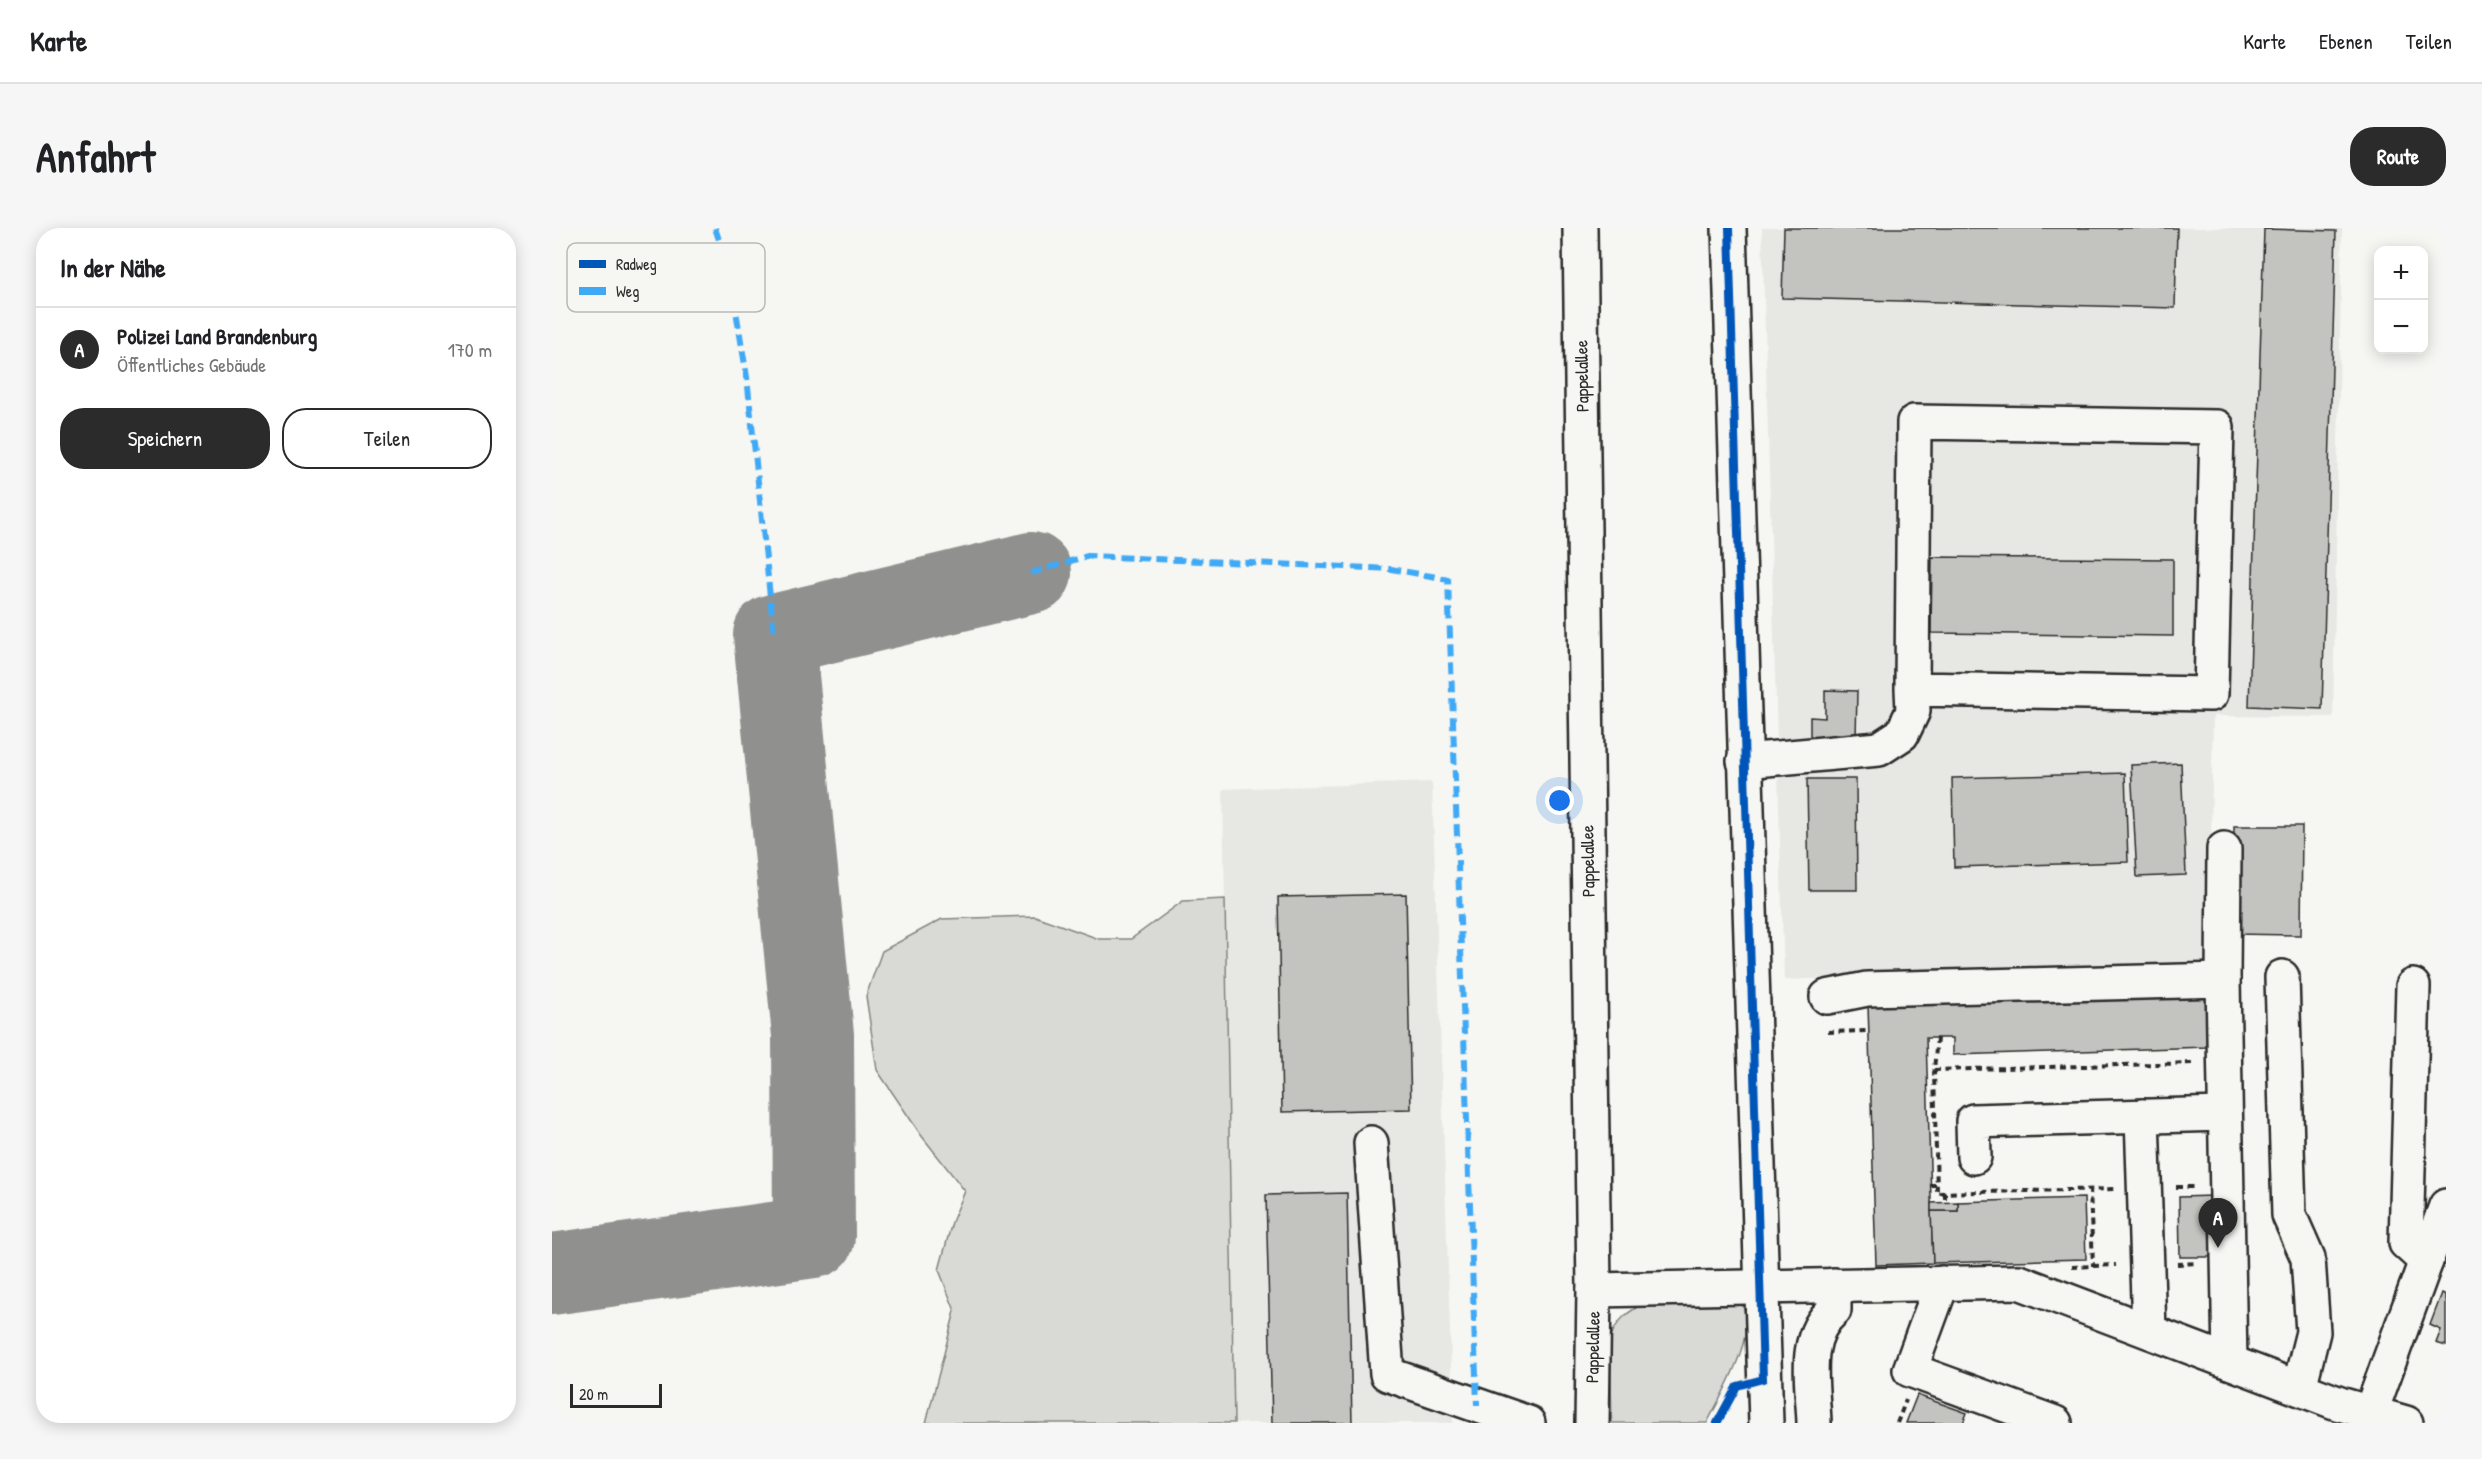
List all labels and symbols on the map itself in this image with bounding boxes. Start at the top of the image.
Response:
legend [567,243,765,312]
text: Radweg [616,253,657,275]
text: Weg [616,280,639,302]
street label: Pappelallee [1568,340,1595,412]
your location [1545,786,1574,815]
street label: Pappelallee [1574,825,1601,897]
pin: A [2198,1198,2238,1248]
street label: Pappelallee [1579,1311,1606,1383]
scale bar [570,1381,662,1408]

